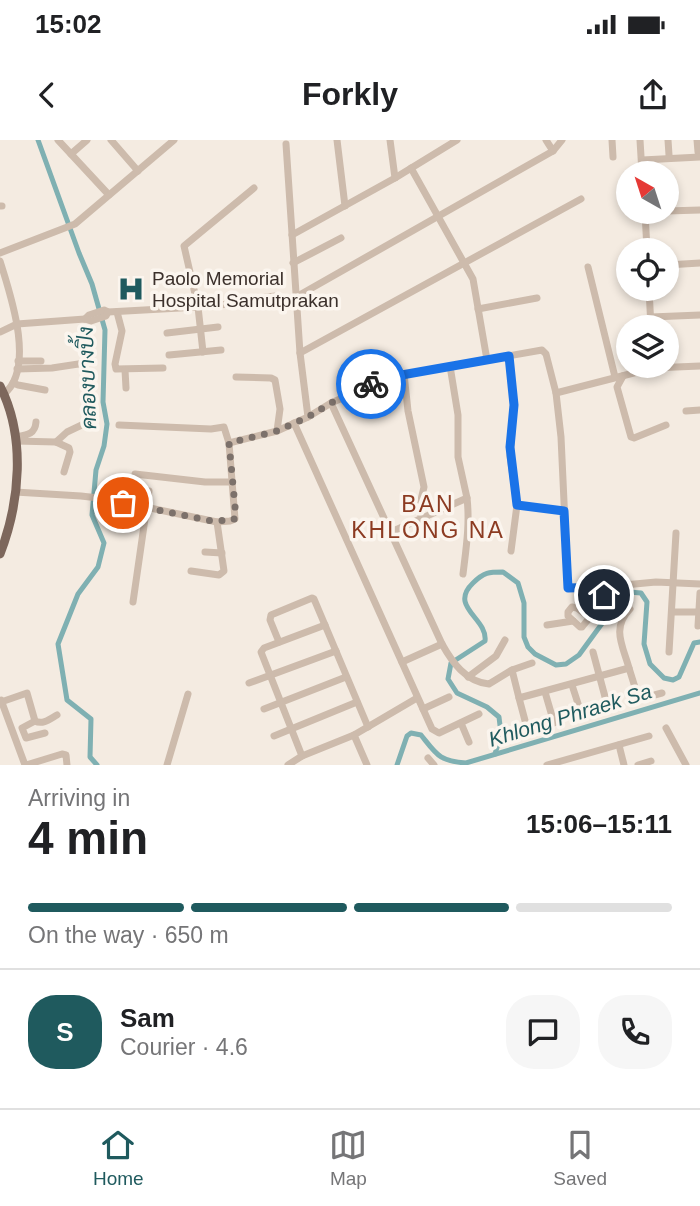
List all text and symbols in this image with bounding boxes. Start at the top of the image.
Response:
text: 15:02 [35,9,102,39]
icon: back [28,76,66,114]
text: Forkly [302,76,398,112]
icon: share [634,76,672,114]
north arrow [616,161,679,224]
map controls [616,161,679,378]
button: locate [616,238,679,301]
place label: Paolo Memorial Hospital Samutprakan [152,268,339,311]
hospital icon: Paolo Memorial Hospital Samutprakan [116,274,146,304]
button: layers [616,315,679,378]
water label: คลองบางปิ้ง [67,326,100,430]
courier [336,349,406,419]
icon: bike [352,365,390,403]
pin [93,473,153,533]
icon: bag [104,484,142,522]
district label: BAN KHLONG NA [351,491,505,543]
pin [574,565,634,625]
icon: home [585,576,623,614]
water label: Khlong Phraek Sa [486,679,654,751]
text: Arriving in [28,785,130,811]
text: 15:06–15:11 [526,809,672,839]
text: 4 min [28,812,148,864]
text: On the way · 650 m [28,922,229,948]
button: chat [506,995,580,1069]
button: phone [598,995,672,1069]
text: Sam [120,1003,175,1033]
text: S [56,1017,74,1047]
text: Courier · 4.6 [120,1034,248,1060]
tab: Home [93,1126,144,1190]
tab: Map [329,1126,367,1190]
tab: Saved [553,1126,607,1190]

